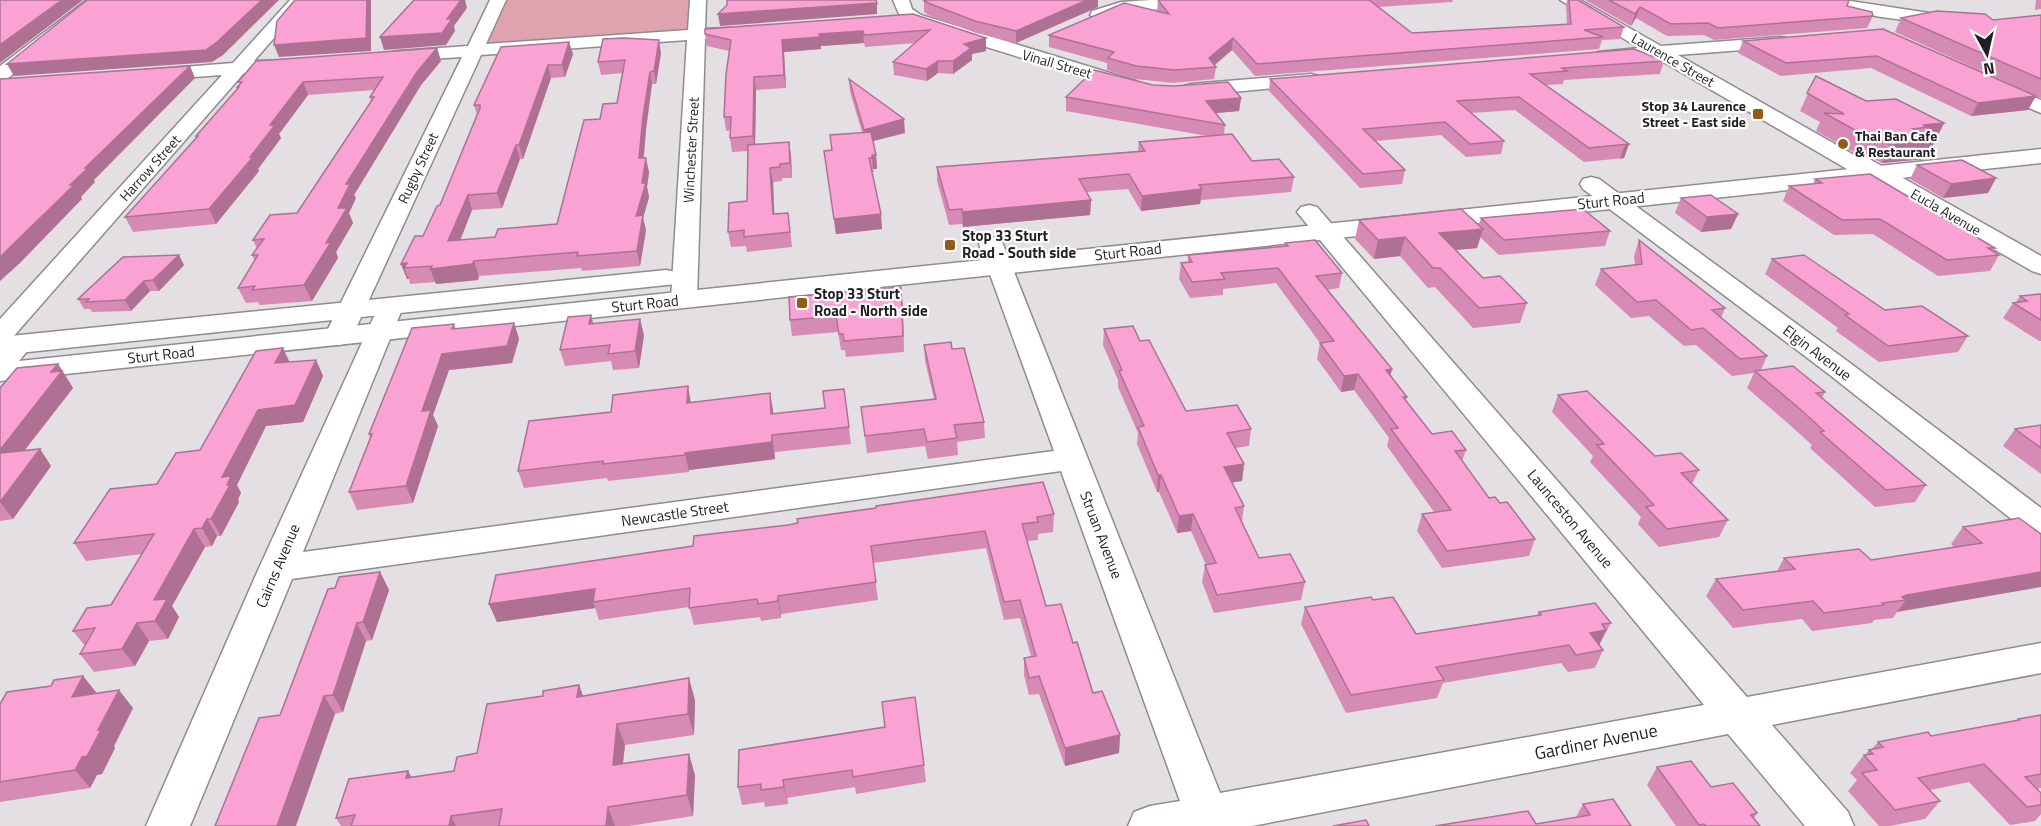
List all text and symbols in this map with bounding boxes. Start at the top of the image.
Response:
north arrow [1957,24,2017,84]
street label: Laurence Street [1628,27,1719,92]
street label: Vinall Street [1020,44,1094,83]
text: N [1982,56,1996,82]
place label: Stop 34 Laurence Street - East side [1642,95,1746,132]
street label: Winchester Street [677,96,704,204]
marker: Stop 34 Laurence Street - East side [1751,107,1765,121]
place label: Thai Ban Cafe & Restaurant [1855,125,1937,162]
street label: Rugby Street [392,129,443,207]
street label: Harrow Street [114,130,185,206]
marker: Thai Ban Cafe & Restaurant [1836,137,1850,151]
street label: Eucla Avenue [1907,183,1985,240]
street label: Sturt Road [1576,186,1646,215]
place label: Stop 33 Sturt Road - South side [962,224,1076,264]
street label: Sturt Road [1093,237,1163,266]
marker: Stop 33 Sturt Road - South side [943,238,957,252]
place label: Stop 33 Sturt Road - North side [814,282,928,322]
street label: Sturt Road [610,289,680,318]
marker: Stop 33 Sturt Road - North side [795,296,809,310]
street label: Elgin Avenue [1778,319,1857,386]
street label: Sturt Road [126,340,196,369]
street label: Launceston Avenue [1522,464,1619,573]
street label: Struan Avenue [1074,488,1129,582]
street label: Newcastle Street [620,494,731,532]
street label: Cairns Avenue [249,520,306,611]
street label: Gardiner Avenue [1532,716,1660,767]

